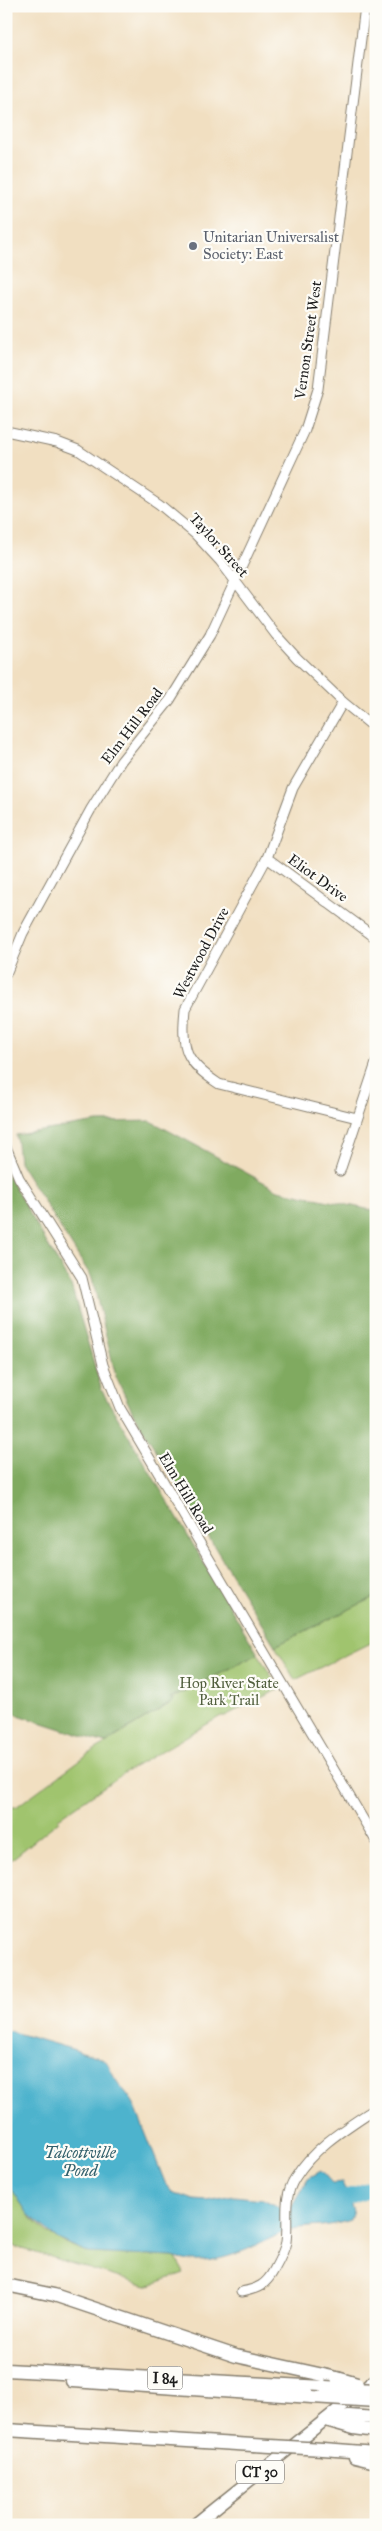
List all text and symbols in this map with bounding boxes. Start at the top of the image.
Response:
place label: Unitarian Universalist Society: East [203,228,340,263]
marker: Unitarian Universalist Society: East [187,240,199,252]
street label: Vernon Street West [291,279,325,401]
street label: Taylor Street [185,509,253,581]
street label: Elm Hill Road [97,684,167,768]
street label: Eliot Drive [284,850,352,906]
street label: Westwood Drive [169,904,233,1002]
street label: Elm Hill Road [155,1449,217,1537]
park label: Hop River State Park Trail [179,1674,279,1709]
water label: Talcottville Pond [44,2143,117,2180]
road number: I 84 [148,2366,182,2390]
road number: CT 30 [236,2460,284,2484]

